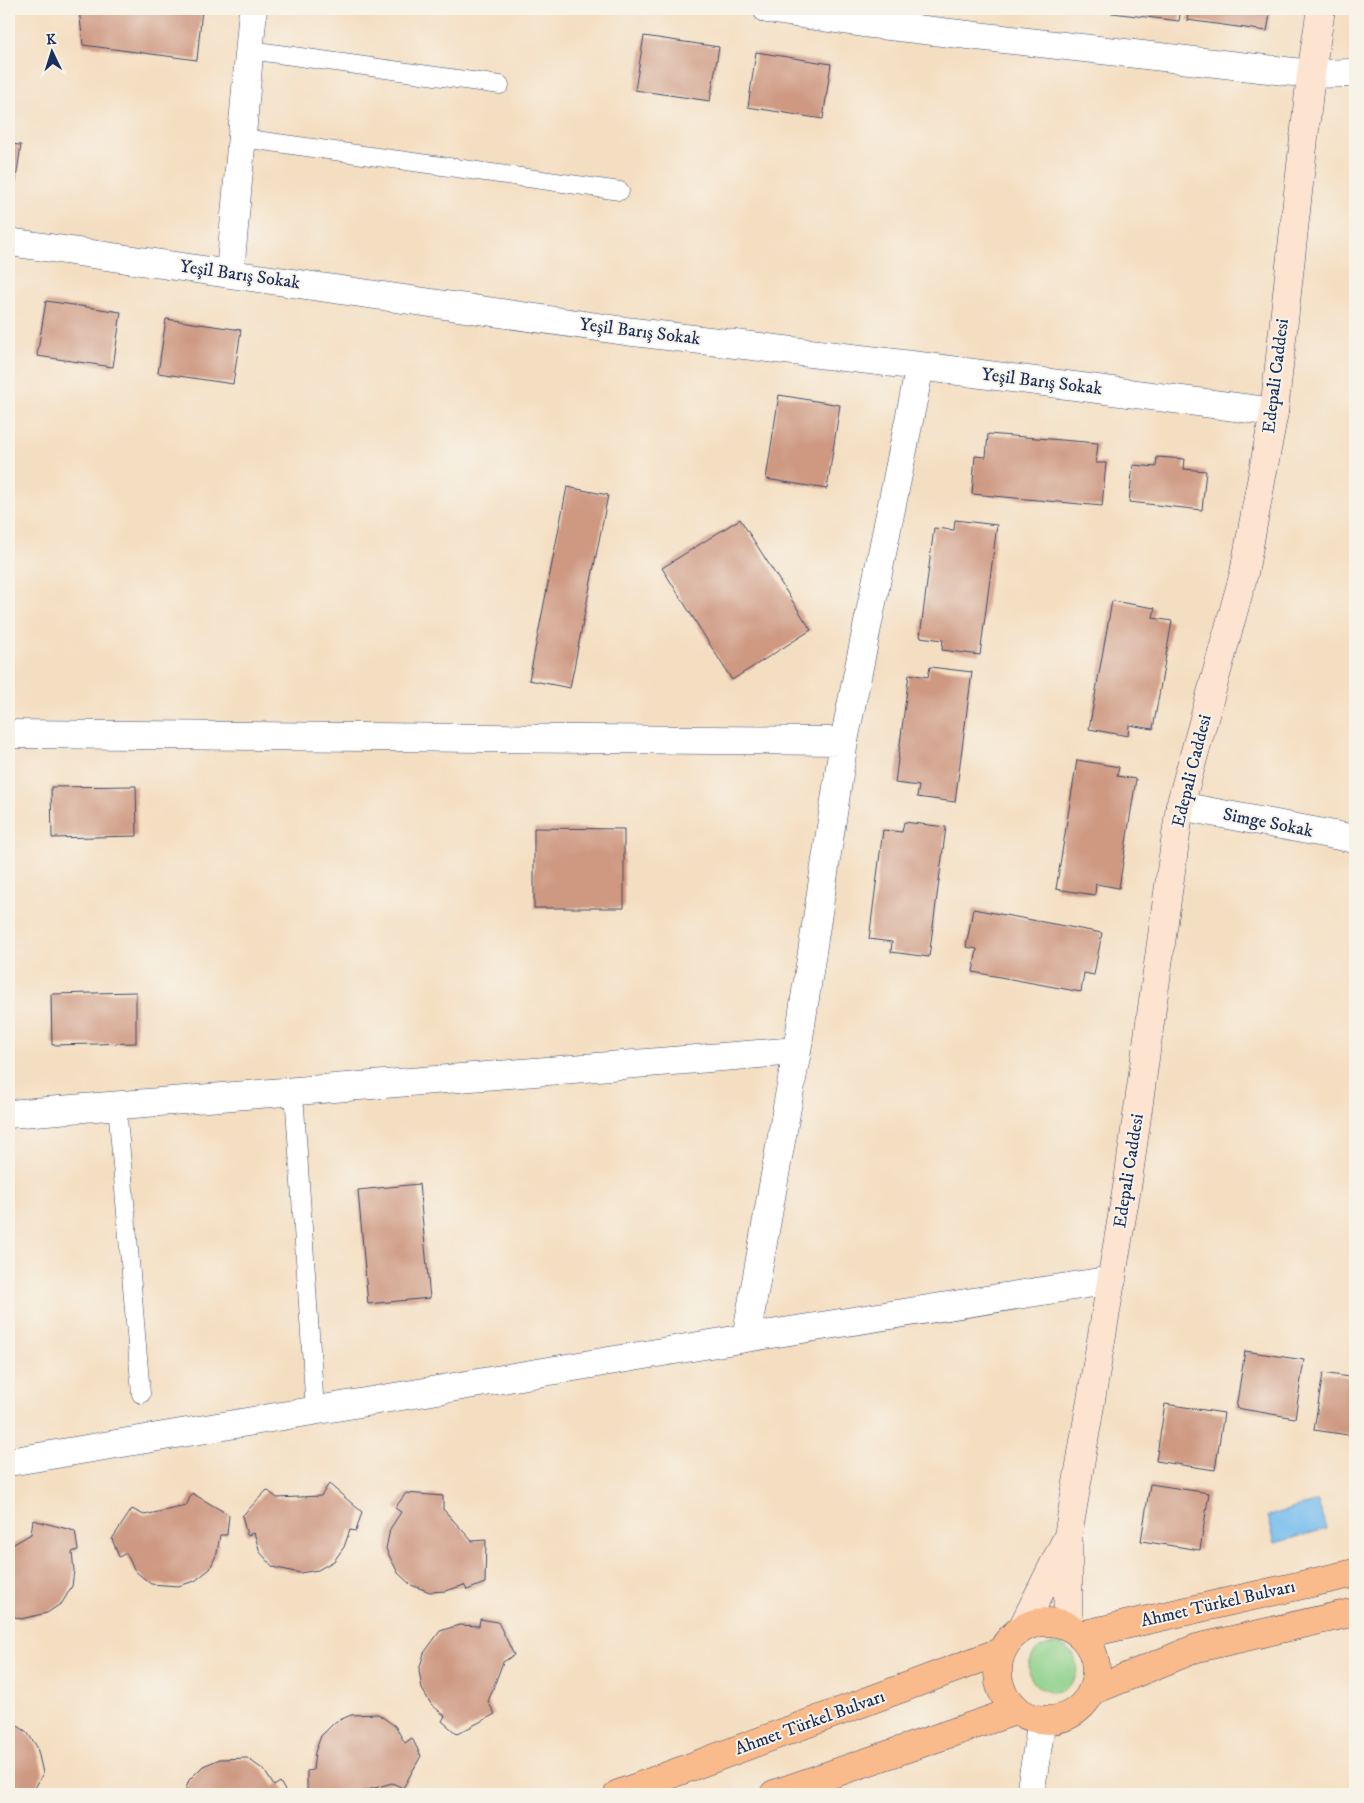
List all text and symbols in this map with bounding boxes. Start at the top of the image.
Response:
north arrow [28,28,78,78]
text: K [46,31,58,49]
street label: Yeşil Barış Sokak [178,256,302,294]
street label: Yeşil Barış Sokak [578,314,702,350]
street label: Edepali Caddesi [1258,317,1294,435]
street label: Yeşil Barış Sokak [980,364,1104,400]
street label: Edepali Caddesi [1167,712,1217,830]
street label: Simge Sokak [1221,803,1315,843]
street label: Edepali Caddesi [1109,1112,1149,1230]
street label: Ahmet Türkel Bulvarı [1139,1576,1297,1632]
street label: Ahmet Türkel Bulvarı [732,1686,888,1760]

